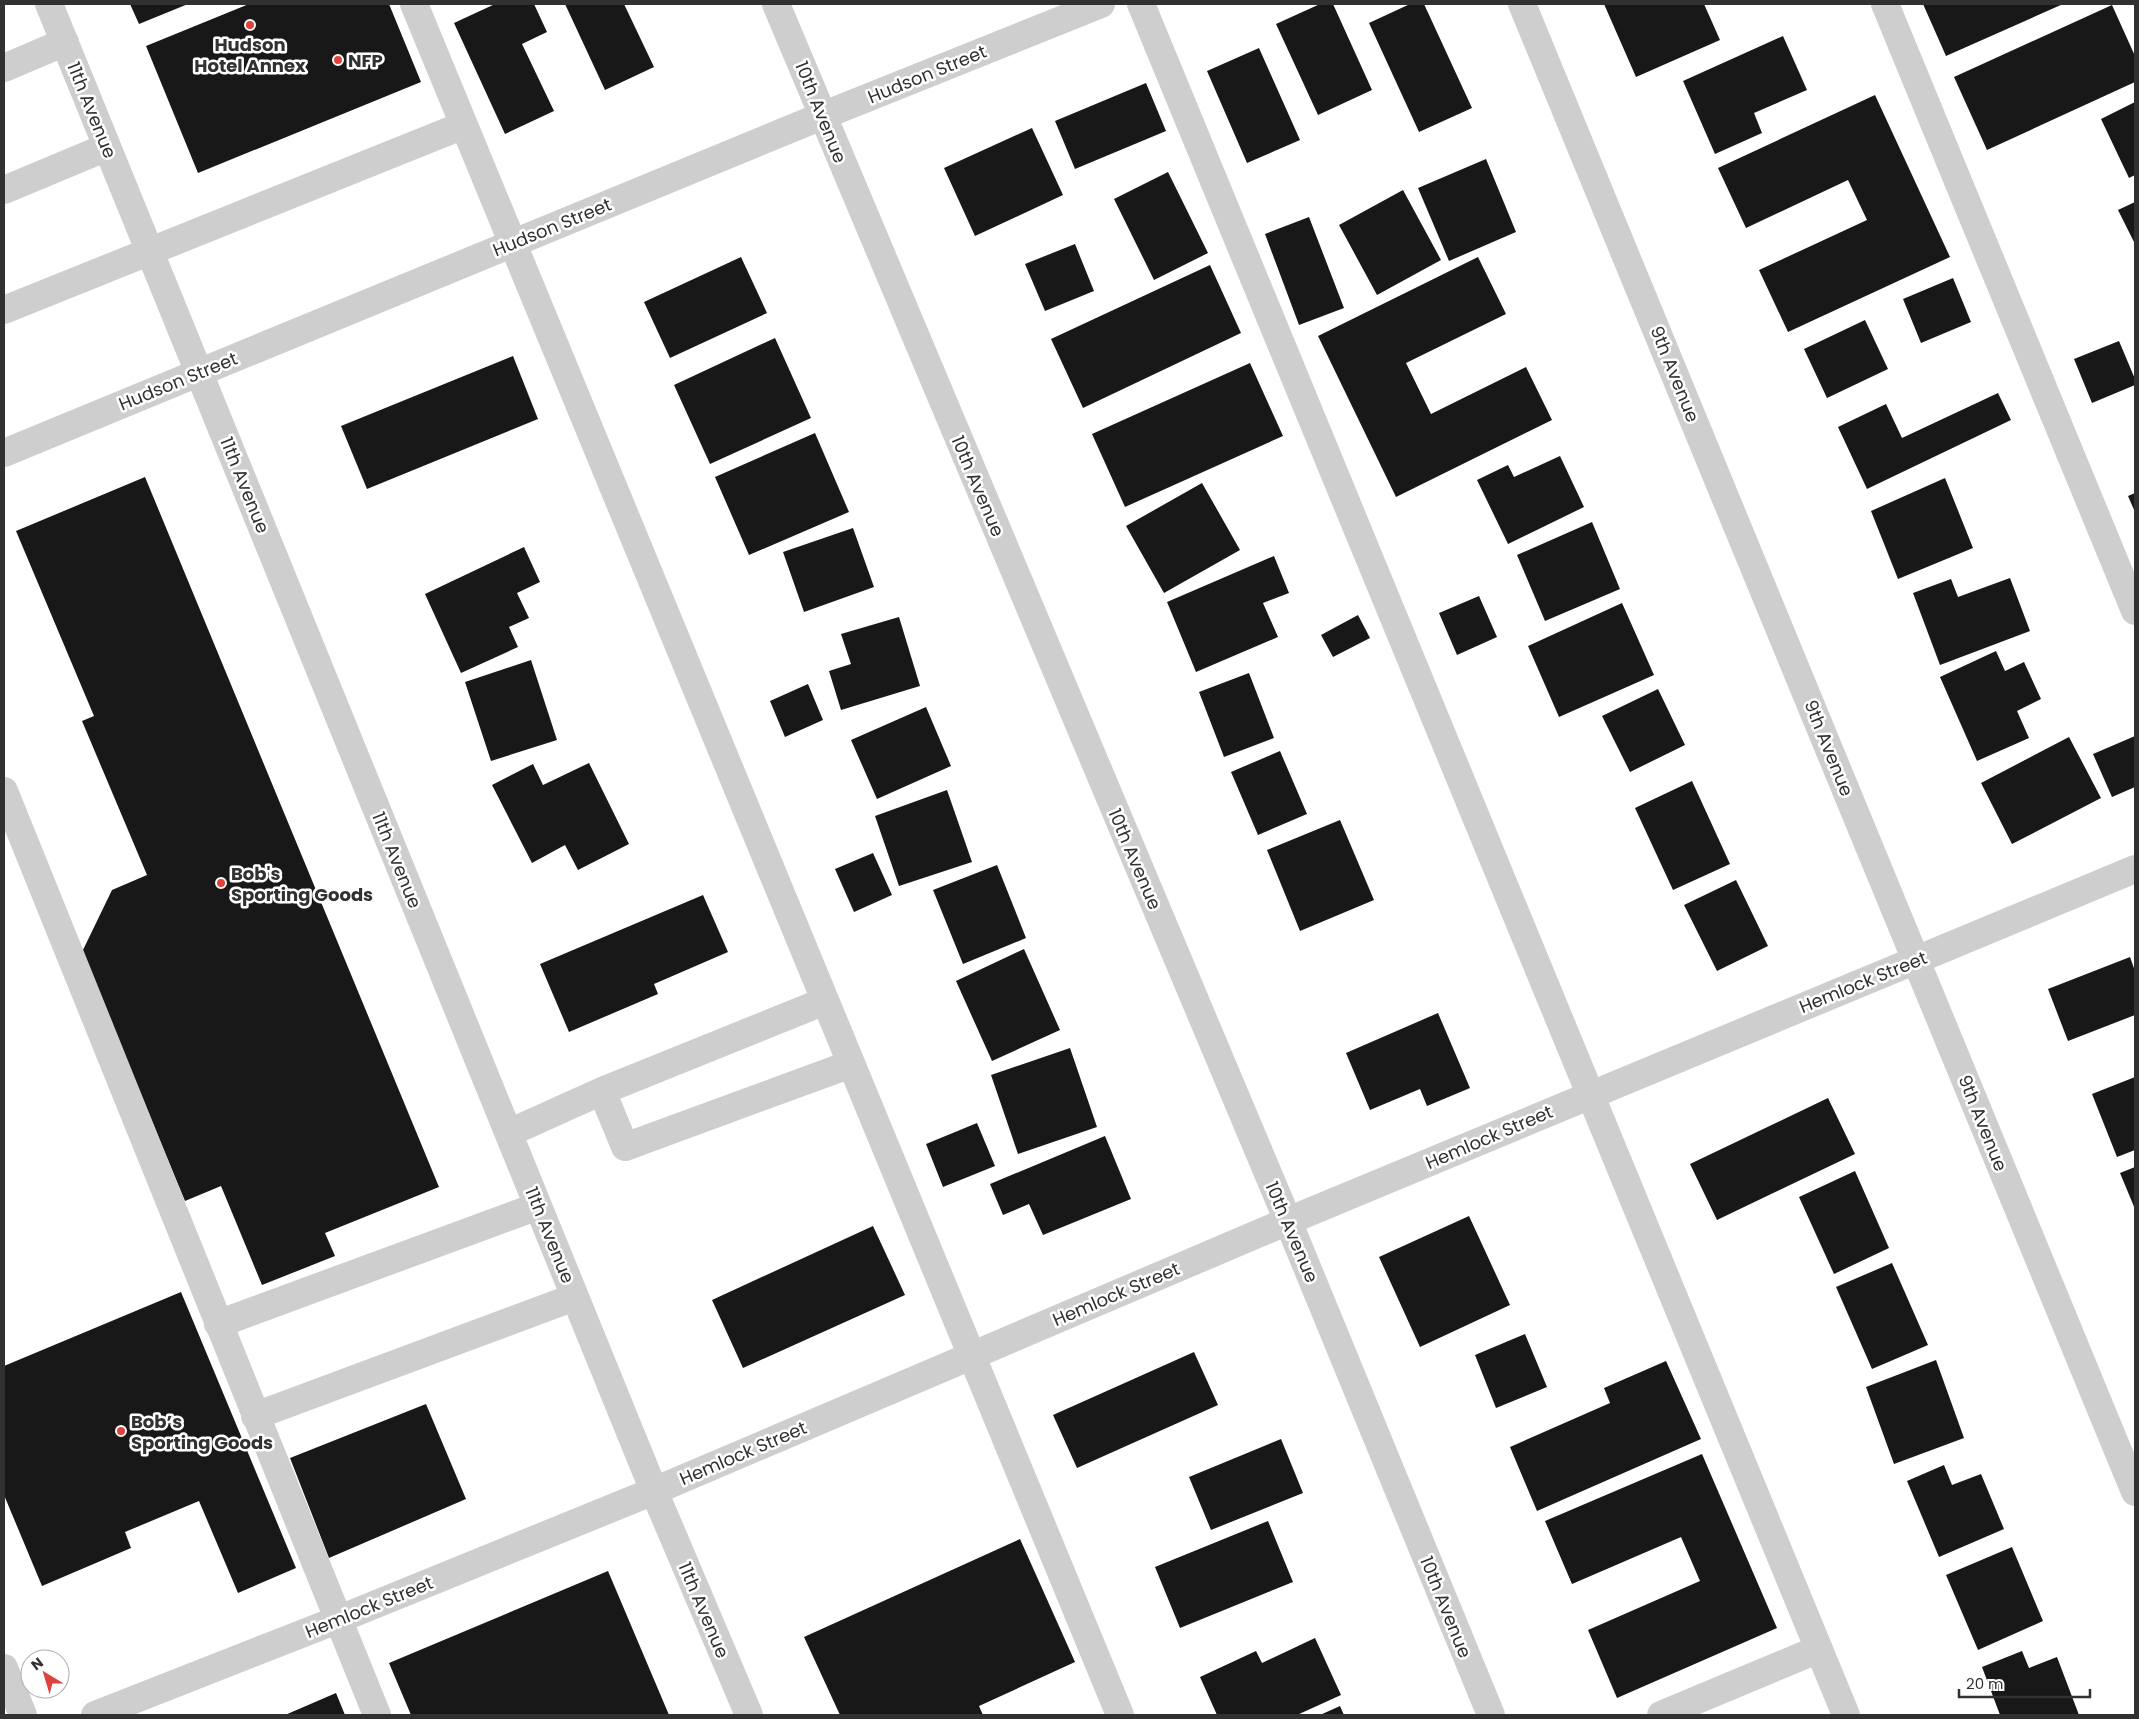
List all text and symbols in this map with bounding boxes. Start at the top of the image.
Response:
marker: Hudson Hotel Annex [244,19,256,31]
place label: Hudson Hotel Annex [194,32,306,78]
street label: Hudson Street [864,39,990,109]
place label: NFP [348,48,383,73]
marker: NFP [332,54,344,66]
street label: 10th Avenue [789,57,853,167]
street label: 11th Avenue [61,58,123,162]
street label: Hudson Street [489,192,615,262]
street label: 9th Avenue [1644,322,1706,426]
street label: Hudson Street [115,346,241,416]
street label: 10th Avenue [945,432,1011,540]
street label: 11th Avenue [214,433,276,537]
street label: 9th Avenue [1798,696,1860,800]
street label: 10th Avenue [1102,805,1168,913]
street label: 11th Avenue [366,808,428,912]
place label: Bob's Sporting Goods [231,861,373,907]
marker: Bob's Sporting Goods [215,877,227,889]
street label: Hemlock Street [1795,945,1931,1019]
street label: 9th Avenue [1952,1071,2014,1175]
street label: Hemlock Street [1422,1099,1556,1175]
street label: 10th Avenue [1259,1178,1325,1286]
street label: 11th Avenue [519,1183,581,1287]
street label: Hemlock Street [1049,1256,1183,1332]
place label: Bob’s Sporting Goods [131,1409,273,1455]
street label: Hemlock Street [676,1415,810,1491]
marker: Bob’s Sporting Goods [115,1425,127,1437]
street label: 10th Avenue [1414,1552,1478,1662]
street label: 11th Avenue [673,1558,735,1662]
street label: Hemlock Street [301,1570,437,1644]
north arrow [20,1649,70,1699]
text: N [27,1653,47,1675]
scale bar [1959,1666,2090,1698]
text: 20 m [1966,1673,2004,1694]

